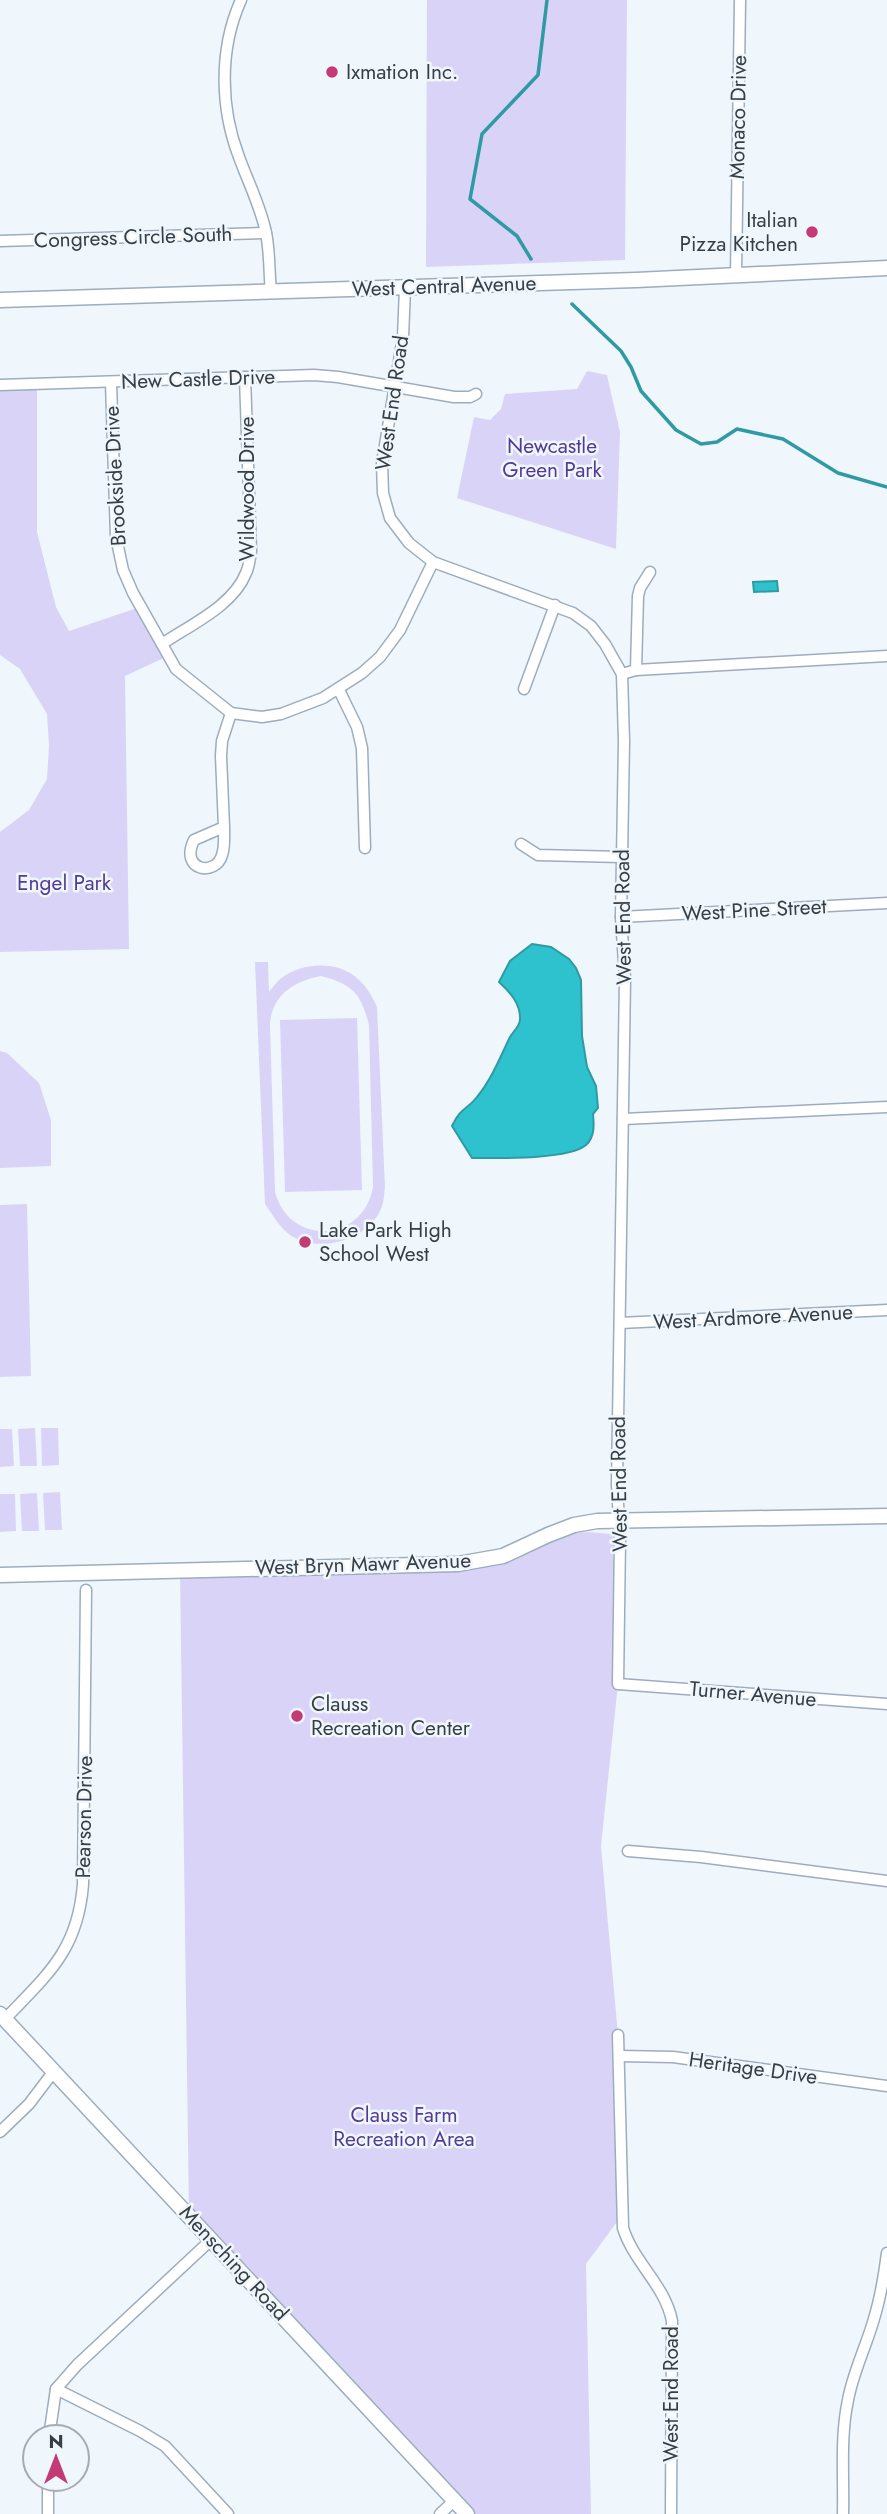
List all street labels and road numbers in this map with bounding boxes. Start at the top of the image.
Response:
street label: Monaco Drive [722,55,754,179]
street label: Congress Circle South [33,219,233,255]
street label: West Central Avenue [351,268,537,304]
street label: West End Road [368,334,416,472]
street label: New Castle Drive [121,361,276,397]
street label: Brookside Drive [96,405,134,547]
street label: Wildwood Drive [232,416,262,561]
street label: West End Road [607,849,639,985]
street label: West Pine Street [681,891,827,929]
street label: West Ardmore Avenue [652,1297,854,1337]
street label: West End Road [603,1416,635,1552]
street label: West Bryn Mawr Avenue [255,1545,472,1583]
street label: Turner Avenue [688,1674,818,1714]
street label: Pearson Drive [68,1755,100,1879]
street label: Heritage Drive [687,2044,819,2092]
street label: Mensching Road [172,2198,296,2328]
street label: West End Road [656,2326,686,2462]

